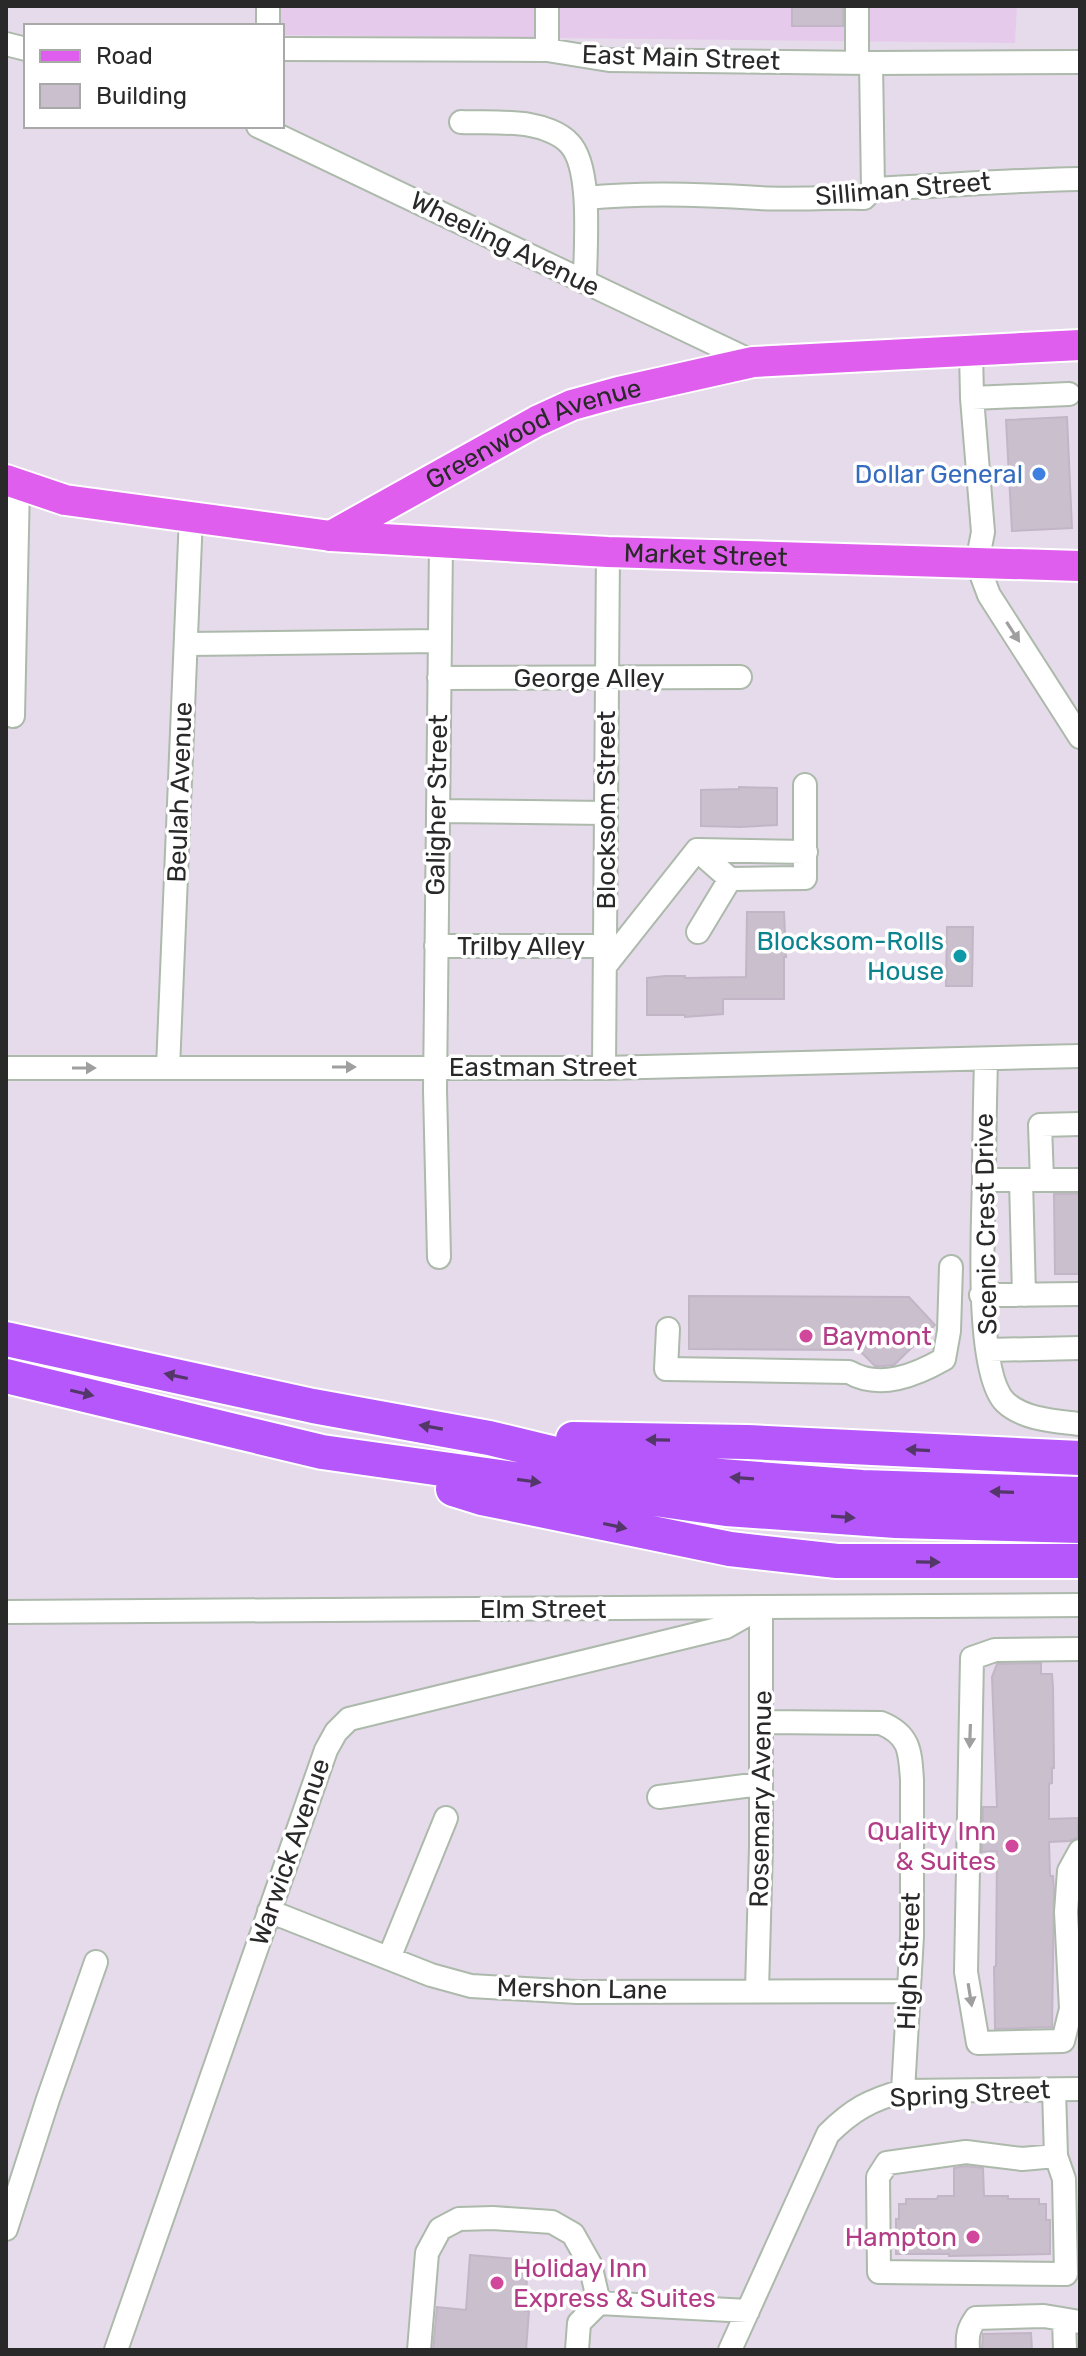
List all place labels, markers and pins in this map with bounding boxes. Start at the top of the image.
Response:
place label: Dollar General [855,459,1023,490]
marker: Dollar General [1030,465,1048,483]
place label: Blocksom-Rolls House [756,926,944,987]
marker: Blocksom-Rolls House [951,947,969,965]
place label: Baymont [822,1321,932,1352]
marker: Baymont [797,1327,815,1345]
place label: Quality Inn & Suites [867,1816,996,1877]
marker: Quality Inn & Suites [1003,1837,1021,1855]
place label: Hampton [845,2222,957,2253]
marker: Hampton [964,2228,982,2246]
place label: Holiday Inn Express & Suites [513,2253,716,2314]
marker: Holiday Inn Express & Suites [488,2274,506,2292]

